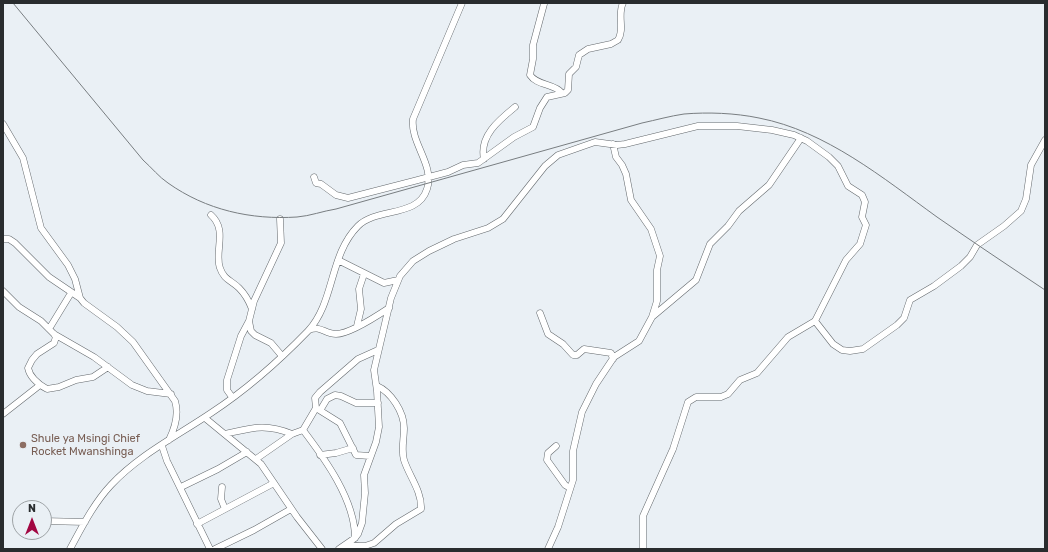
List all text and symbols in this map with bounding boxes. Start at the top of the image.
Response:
place label: Shule ya Msingi Chief Rocket Mwanshinga [31,432,140,458]
marker: Shule ya Msingi Chief Rocket Mwanshinga [18,440,28,450]
north arrow [12,500,52,540]
text: N [28,502,36,515]

